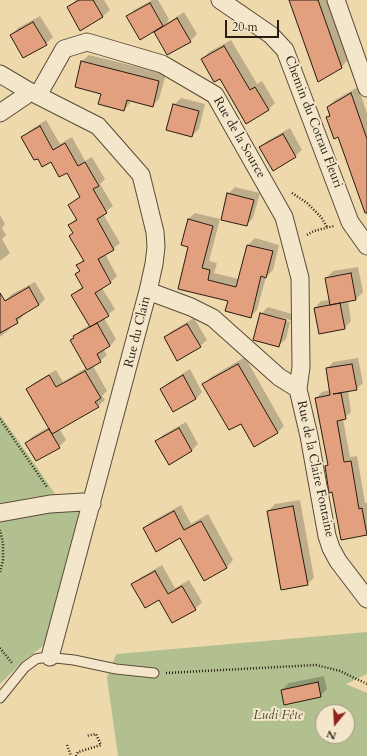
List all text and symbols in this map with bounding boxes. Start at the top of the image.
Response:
scale bar [227,12,281,38]
text: 20 m [232,19,258,35]
street label: Chemin du Cotrau Fleuri [281,54,345,190]
street label: Rue de la Source [209,94,269,182]
street label: Rue du Clain [122,295,154,369]
street label: Rue de la Claire Fontaine [293,399,337,539]
north arrow [315,704,355,744]
park label: Ludi Fête [253,708,303,724]
text: N [325,726,338,744]

